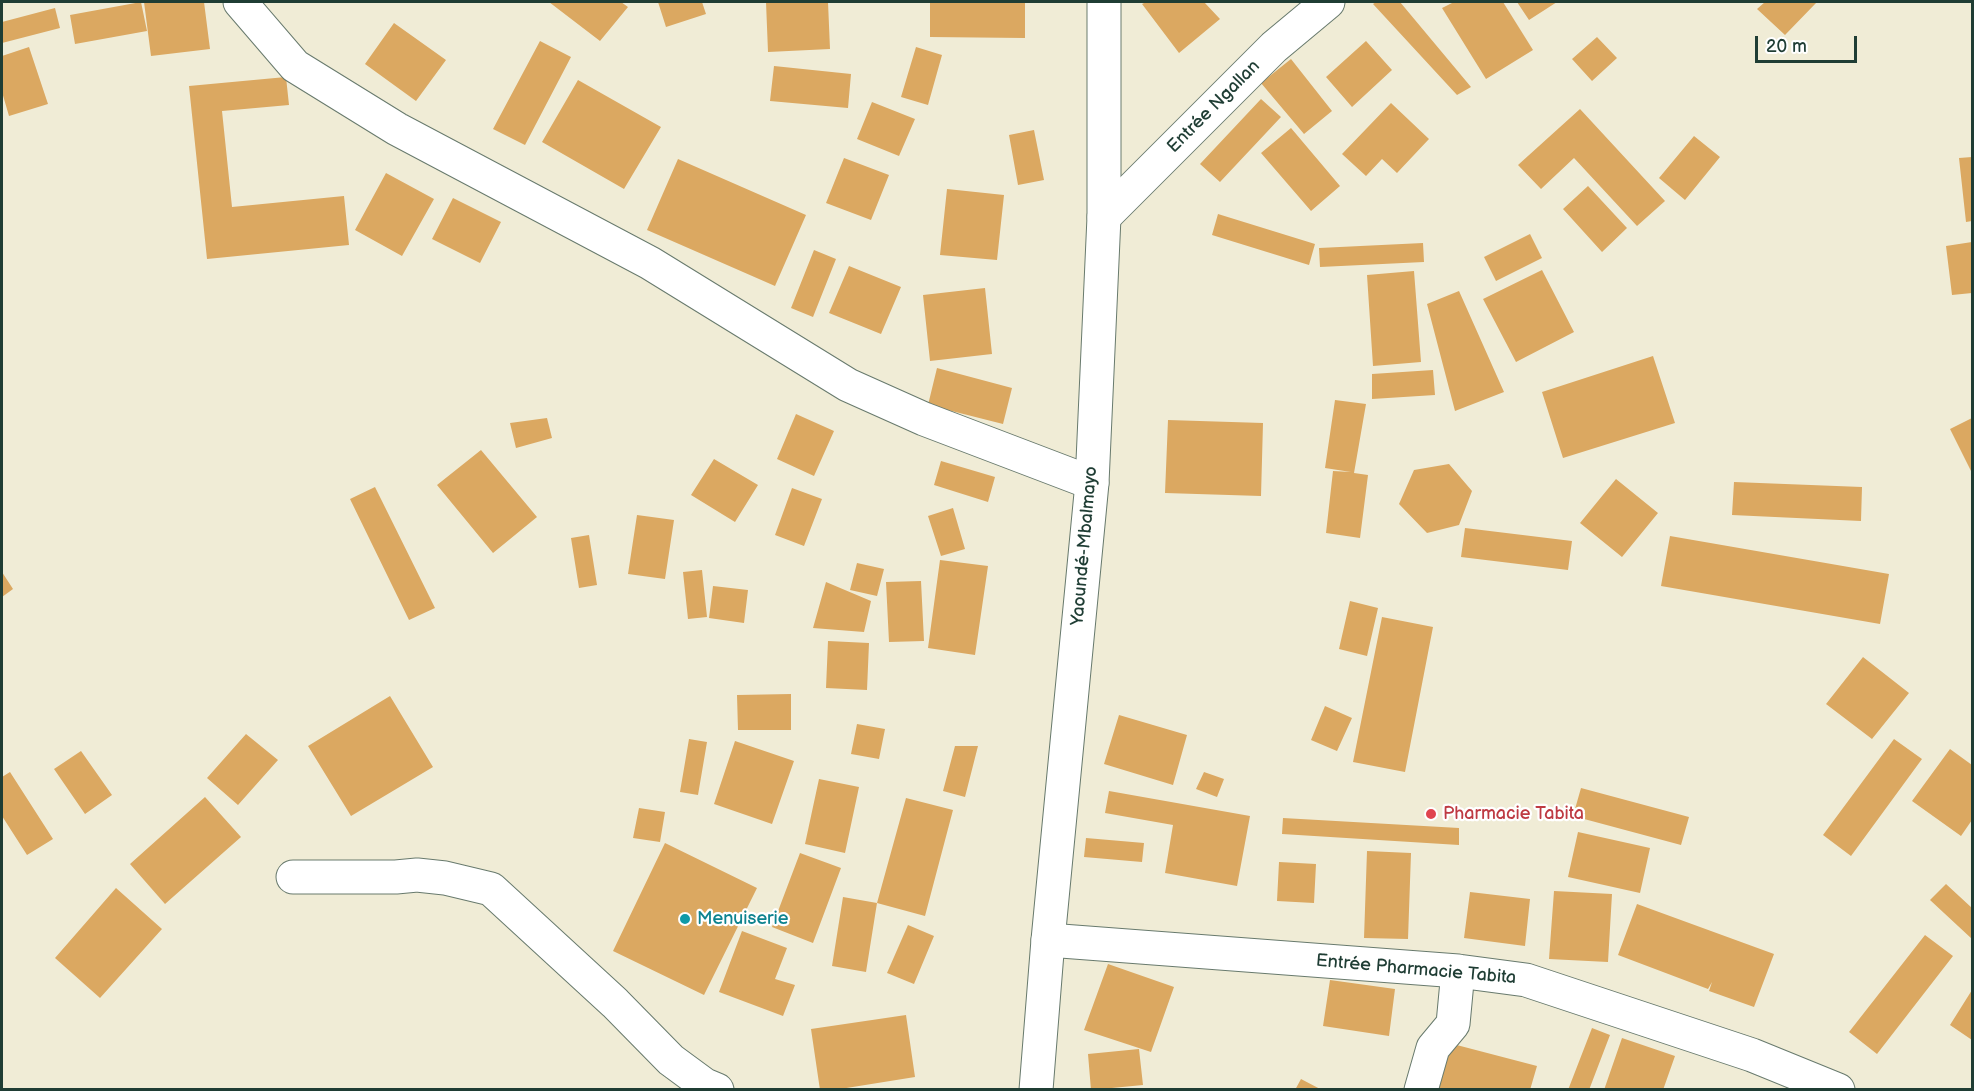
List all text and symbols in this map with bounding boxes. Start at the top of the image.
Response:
scale bar [1758,24,1860,62]
text: 20 m [1766,36,1807,57]
street label: Entrée Ngallan [1163,56,1265,158]
street label: Yaoundé-Mbalmayo [1067,465,1103,627]
place label: Pharmacie Tabita [1443,803,1584,825]
marker: Pharmacie Tabita [1424,807,1438,821]
place label: Menuiserie [697,908,788,930]
marker: Menuiserie [678,912,692,926]
street label: Entrée Pharmacie Tabita [1315,950,1517,990]

